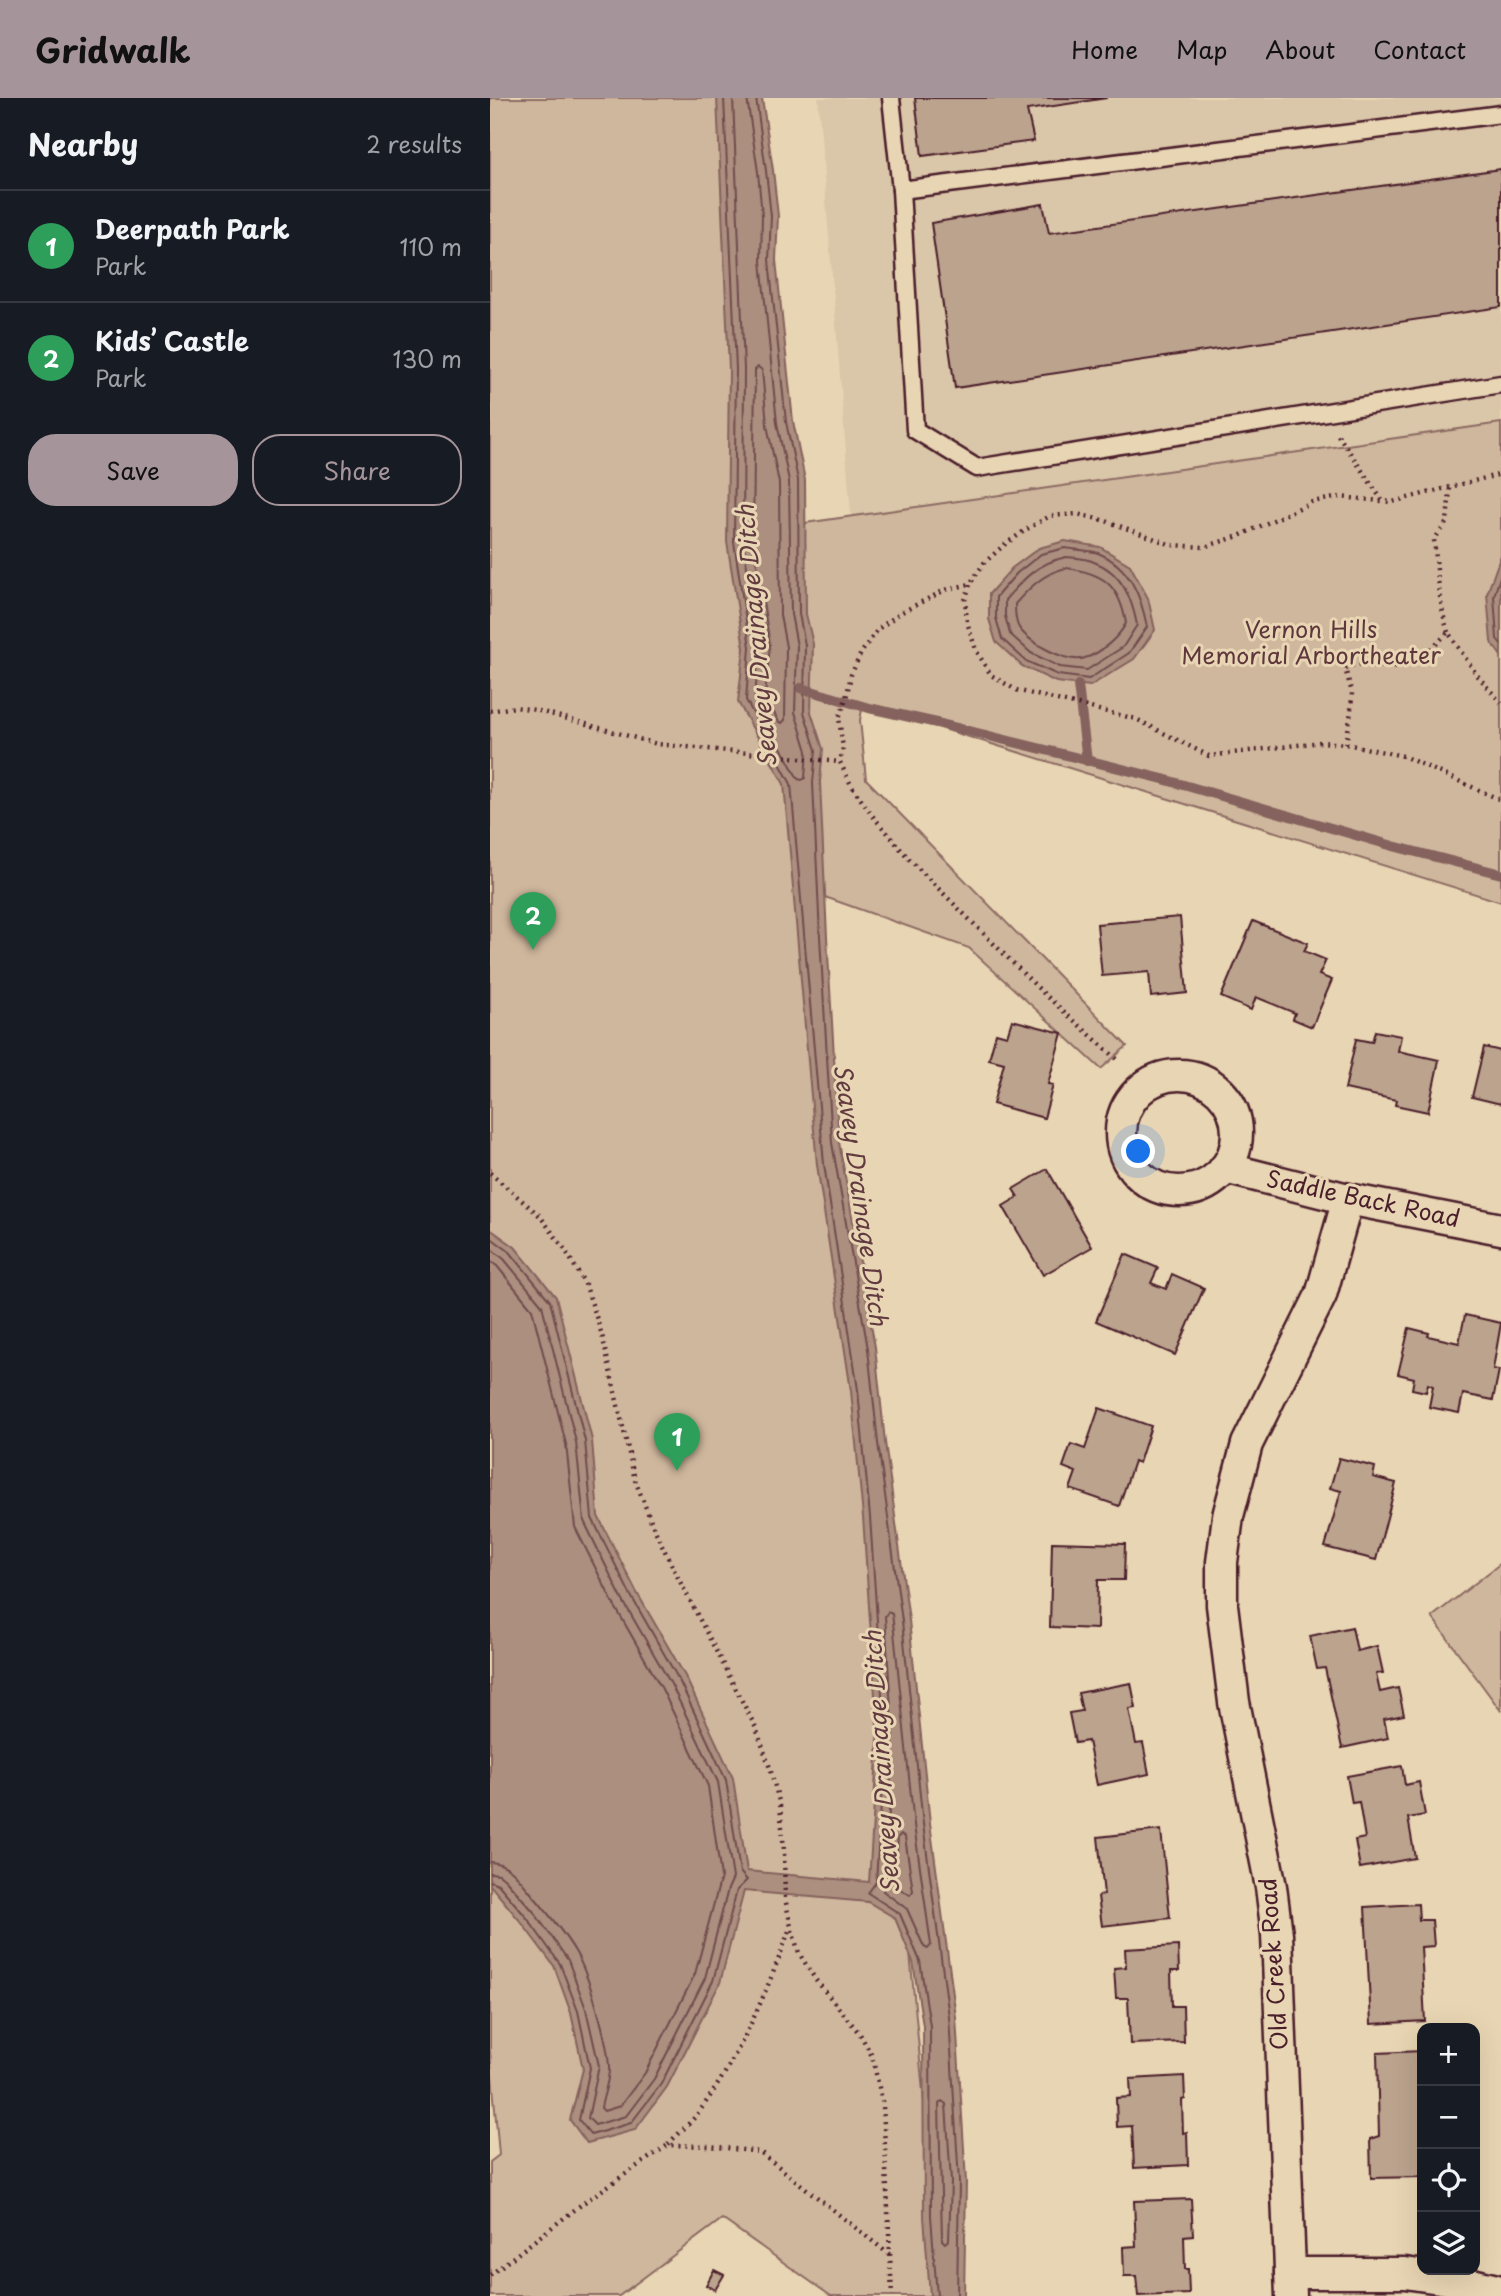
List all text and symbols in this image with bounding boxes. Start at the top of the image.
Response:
text: Gridwalk [35,24,191,74]
text: Home [1071,31,1138,67]
text: Map [1176,31,1227,67]
text: About [1265,31,1335,67]
text: Contact [1373,31,1466,67]
text: Nearby [28,121,138,166]
text: 2 results [366,126,462,161]
text: Deerpath Park [95,209,290,248]
text: 1 [46,229,57,264]
text: 110 m [400,229,462,264]
text: Park [95,248,146,283]
text: Kids’ Castle [95,321,249,360]
text: 2 [43,341,59,376]
text: 130 m [392,341,462,376]
text: Park [95,360,146,395]
button: Save [28,434,238,506]
button: Share [252,434,462,506]
water label: Seavey Drainage Ditch [726,502,784,769]
park label: Vernon Hills Memorial Arbortheater [1181,611,1441,672]
pin: 2 [510,892,556,950]
water label: Seavey Drainage Ditch [826,1062,898,1329]
your location [1121,1134,1155,1168]
street label: Saddle Back Road [1263,1160,1463,1235]
pin: 1 [654,1413,700,1471]
water label: Seavey Drainage Ditch [853,1628,907,1895]
street label: Old Creek Road [1249,1877,1296,2051]
map controls [1417,2023,1480,2275]
button: + [1417,2023,1480,2086]
button: − [1417,2086,1480,2149]
button: locate [1417,2149,1480,2212]
button: layers [1417,2212,1480,2275]

